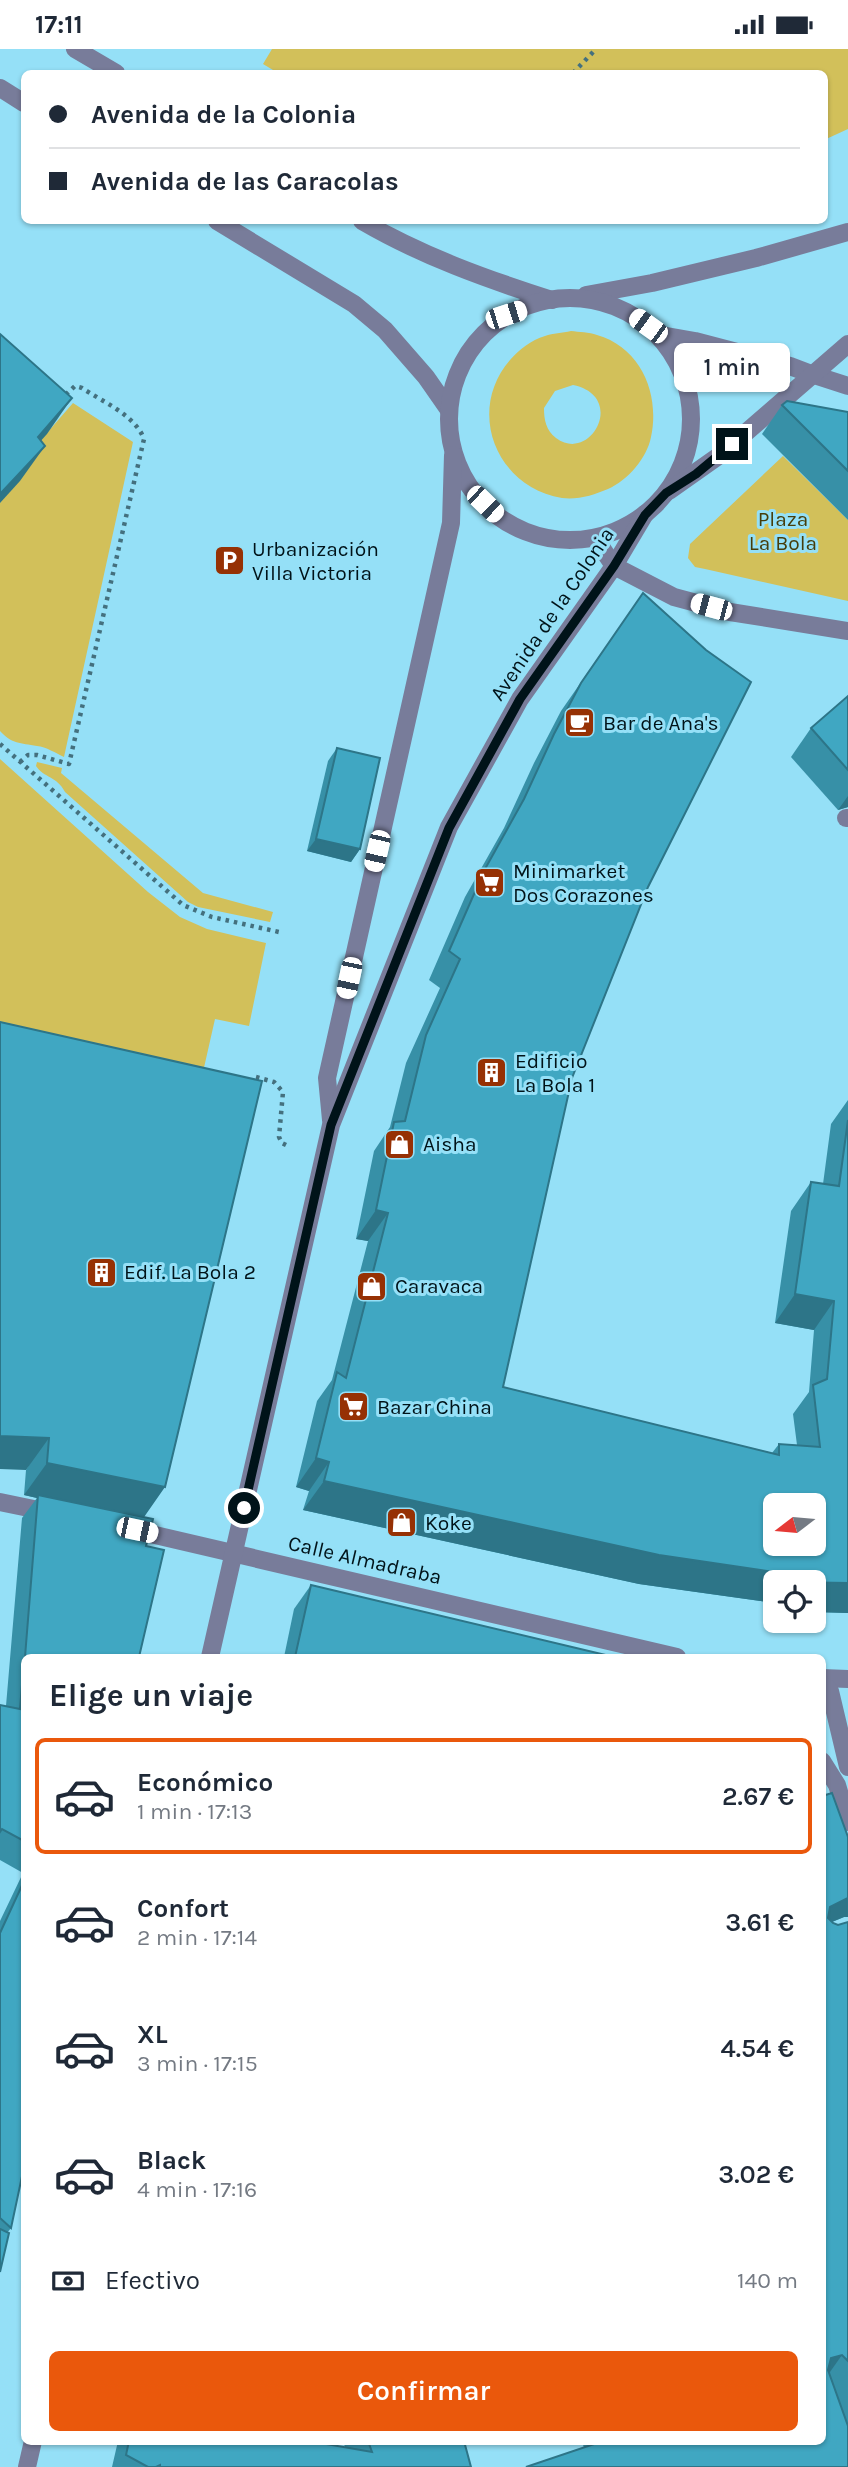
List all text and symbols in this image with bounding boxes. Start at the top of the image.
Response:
text: 17:11 [35,9,83,40]
text: Avenida de la Colonia [91,99,356,130]
text: Avenida de las Caracolas [91,166,399,197]
car [483,299,530,331]
car [625,305,672,347]
callout: 1 min [674,343,790,391]
text: 1 min [703,354,761,381]
route end [716,428,748,460]
car [463,482,508,526]
park label: Plaza La Bola [749,507,817,555]
street label: Avenida de la Colonia [485,523,619,705]
place label: Urbanización Villa Victoria [252,537,379,585]
parking icon: Urbanización Villa Victoria [212,544,246,578]
car [688,591,735,623]
cafe icon: Bar de Ana's [563,706,597,740]
place label: Bar de Ana's [603,711,719,735]
car [363,828,392,874]
place label: Minimarket Dos Corazones [513,859,654,907]
supermarket icon: Minimarket Dos Corazones [473,866,507,900]
car [335,955,364,1001]
place label: Edificio La Bola 1 [515,1049,595,1097]
building icon: Edificio La Bola 1 [475,1056,509,1090]
shop icon: Aisha [383,1127,417,1161]
place label: Aisha [423,1132,477,1156]
building icon: Edif. La Bola 2 [84,1255,118,1289]
place label: Edif. La Bola 2 [124,1260,256,1284]
shop icon: Caravaca [355,1269,389,1303]
place label: Caravaca [395,1274,483,1298]
supermarket icon: Bazar China [337,1390,371,1424]
place label: Bazar China [377,1395,492,1419]
route start [228,1492,260,1524]
north arrow [763,1493,826,1556]
map controls [763,1493,826,1633]
shop icon: Koke [385,1506,419,1540]
place label: Koke [425,1511,472,1535]
car [115,1515,160,1545]
street label: Calle Almadraba [286,1531,444,1589]
button: locate [763,1570,826,1633]
text: Elige un viaje [49,1677,253,1714]
icon: car [53,1765,116,1828]
text: Económico [137,1767,273,1798]
text: 2.67 € [722,1781,794,1812]
text: 1 min · 17:13 [137,1798,252,1825]
icon: car [53,1891,116,1954]
text: Confort [137,1893,229,1924]
text: 3.61 € [725,1907,794,1938]
text: 2 min · 17:14 [137,1924,257,1951]
icon: car [53,2017,116,2080]
text: XL [137,2019,168,2050]
text: 4.54 € [720,2033,794,2064]
text: 3 min · 17:15 [137,2050,258,2077]
icon: car [53,2143,116,2206]
text: Black [137,2145,206,2176]
text: 3.02 € [718,2159,794,2190]
text: 4 min · 17:16 [137,2176,257,2203]
icon: cash [49,2262,87,2300]
text: Efectivo [105,2265,200,2296]
text: 140 m [737,2267,798,2294]
button: Confirmar [49,2351,798,2431]

